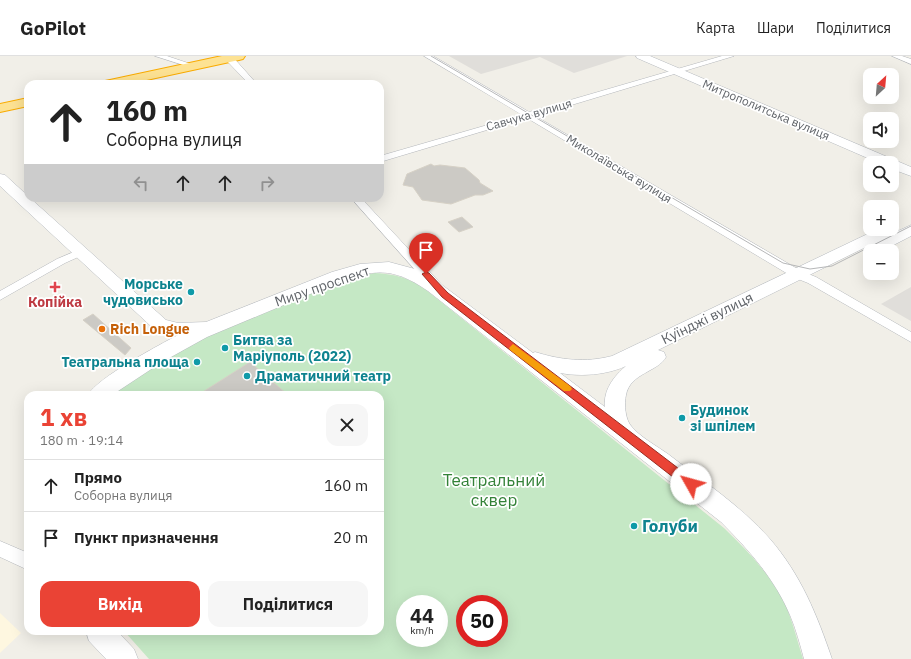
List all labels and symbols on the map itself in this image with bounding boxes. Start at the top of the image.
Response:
north arrow [863,68,899,104]
street label: Митрополитська вулиця [700,76,832,143]
street label: Савчука вулиця [484,95,573,134]
street label: Миколаївська вулиця [564,131,675,206]
pin [409,233,443,274]
street label: Миру проспект [272,261,372,311]
place label: Морське чудовисько [103,275,183,309]
marker: Копійка [50,282,60,292]
marker: Морське чудовисько [186,287,196,297]
street label: Куїнджі вулиця [658,288,756,348]
place label: Копійка [28,293,82,311]
place label: Rich Longue [110,320,190,338]
marker: Rich Longue [97,324,107,334]
place label: Битва за Маріуполь (2022) [233,331,352,365]
marker: Битва за Маріуполь (2022) [220,343,230,353]
place label: Театральна площа [62,353,189,371]
marker: Театральна площа [192,357,202,367]
place label: Драматичний театр [255,367,391,385]
marker: Драматичний театр [242,371,252,381]
place label: Будинок зі шпілем [690,401,756,435]
marker: Будинок зі шпілем [677,413,687,423]
position arrow [670,463,712,505]
park label: Театральний сквер [443,469,545,511]
place label: Голуби [642,515,698,537]
marker: Голуби [629,521,639,531]
speed limit sign: 50 [456,595,508,647]

